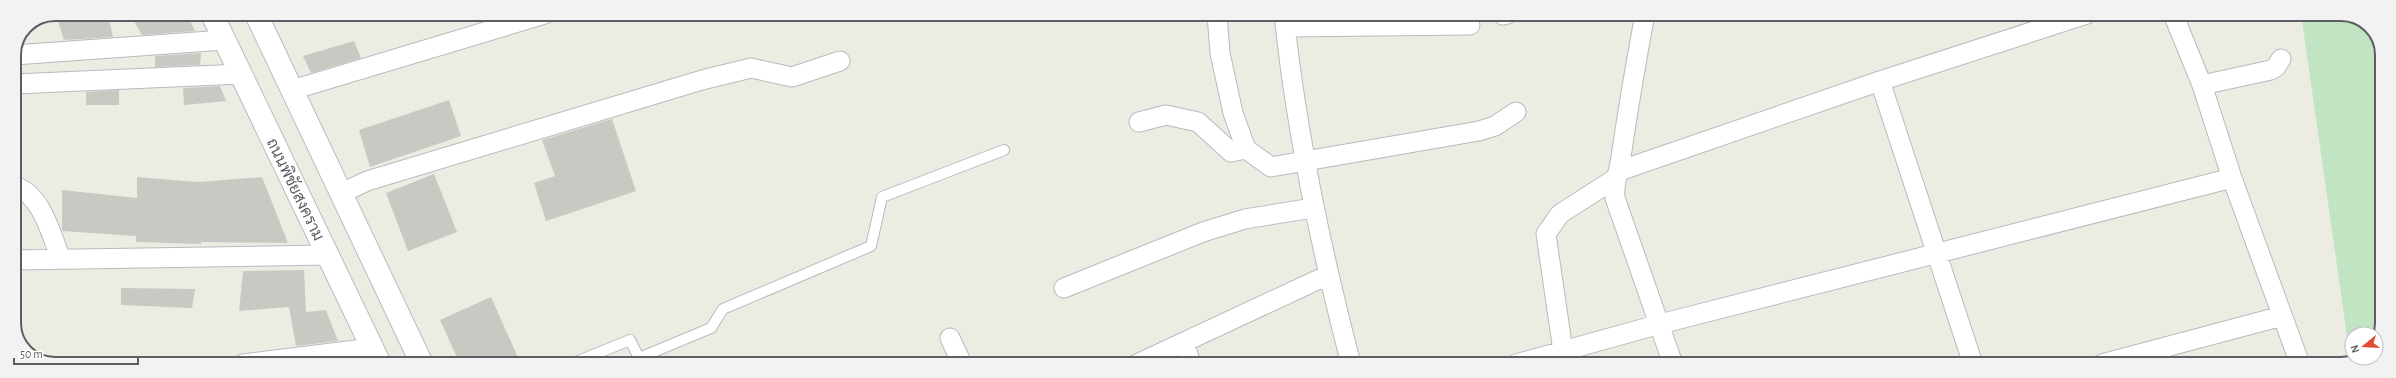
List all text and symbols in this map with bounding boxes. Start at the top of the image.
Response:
street label: ถนนพิชัยสงคราม [263,134,329,243]
north arrow [2344,326,2384,366]
scale bar [14,340,138,366]
text: N [2349,344,2361,354]
text: 50 m [20,348,43,360]

